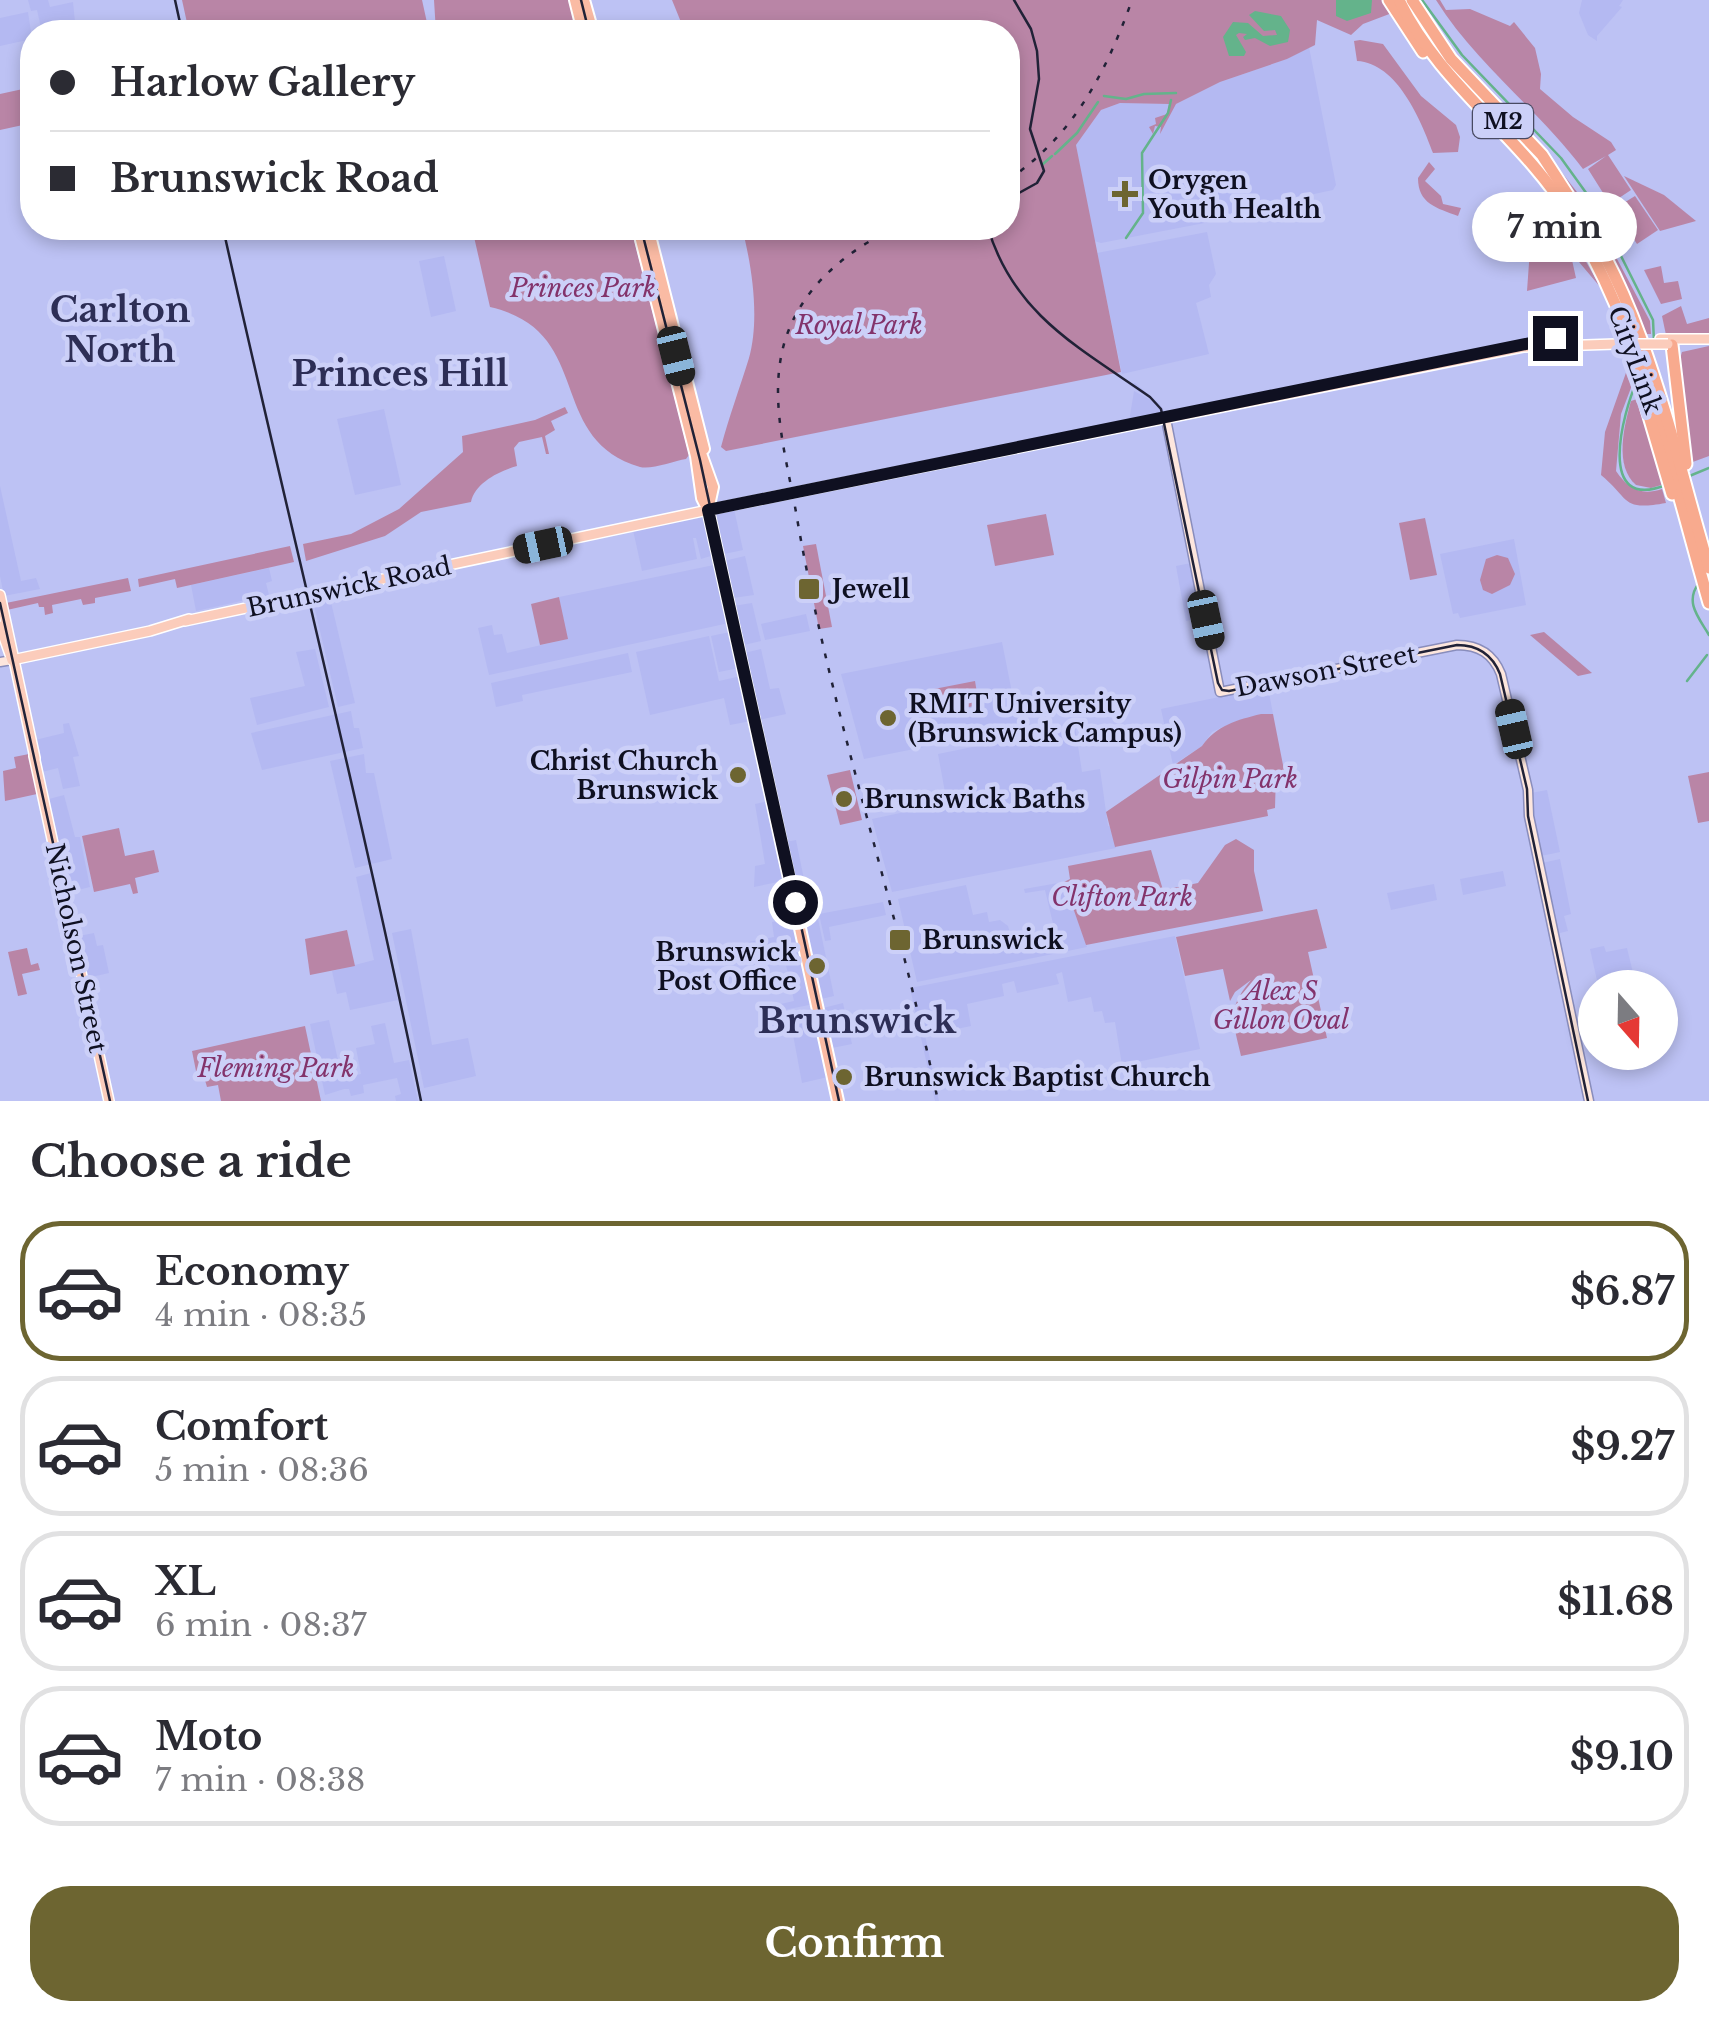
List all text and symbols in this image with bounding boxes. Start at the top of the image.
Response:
text: Harlow Gallery [110,59,415,106]
road number: M2 [1473,104,1533,138]
text: Brunswick Road [110,155,439,202]
place label: Orygen Youth Health [1147,165,1321,225]
marker: Orygen Youth Health [1112,181,1138,207]
callout: 7 min [1472,193,1638,263]
text: 7 min [1507,207,1602,247]
park label: Princes Park [509,273,656,304]
district label: Carlton North [50,288,190,371]
street label: CityLink [1601,302,1669,419]
park label: Royal Park [794,310,923,341]
route end [1533,316,1578,361]
car [654,323,698,389]
district label: Princes Hill [291,352,509,395]
car [511,524,575,566]
street label: Brunswick Road [244,550,454,624]
place label: Jewell [827,574,910,605]
marker: Jewell [796,576,822,602]
car [1185,588,1227,652]
street label: Dawson Street [1233,638,1420,704]
place label: RMIT University (Brunswick Campus) [908,689,1182,749]
car [1493,696,1535,762]
marker: RMIT University (Brunswick Campus) [877,707,899,729]
place label: Christ Church Brunswick [530,746,718,806]
marker: Christ Church Brunswick [727,764,749,786]
park label: Gilpin Park [1162,764,1298,795]
place label: Brunswick Baths [864,784,1085,815]
marker: Brunswick Baths [833,788,855,810]
street label: Nicholson Street [39,841,113,1056]
route start [773,880,818,925]
park label: Clifton Park [1051,882,1193,913]
place label: Brunswick [922,925,1064,956]
marker: Brunswick [887,927,913,953]
place label: Brunswick Post Office [655,937,797,997]
marker: Brunswick Post Office [806,955,828,977]
north arrow [1578,970,1678,1070]
map controls [1578,970,1678,1070]
park label: Alex S Gillon Oval [1213,976,1349,1036]
district label: Brunswick [758,999,957,1042]
park label: Fleming Park [197,1053,354,1084]
place label: Brunswick Baptist Church [864,1062,1211,1093]
marker: Brunswick Baptist Church [833,1066,855,1088]
text: Choose a ride [30,1133,352,1189]
icon: car [35,1246,125,1336]
text: Economy [155,1248,349,1295]
text: $6.87 [1570,1268,1674,1315]
text: 4 min · 08:35 [155,1295,367,1335]
icon: car [35,1401,125,1491]
text: Comfort [155,1403,328,1450]
text: $9.27 [1571,1423,1674,1470]
text: 5 min · 08:36 [155,1450,369,1490]
icon: car [35,1556,125,1646]
text: XL [155,1558,216,1605]
text: $11.68 [1557,1578,1674,1625]
text: 6 min · 08:37 [155,1605,367,1645]
icon: car [35,1711,125,1801]
text: Moto [155,1713,262,1760]
text: $9.10 [1570,1733,1674,1780]
text: 7 min · 08:38 [155,1760,366,1800]
button: Confirm [30,1886,1679,2001]

